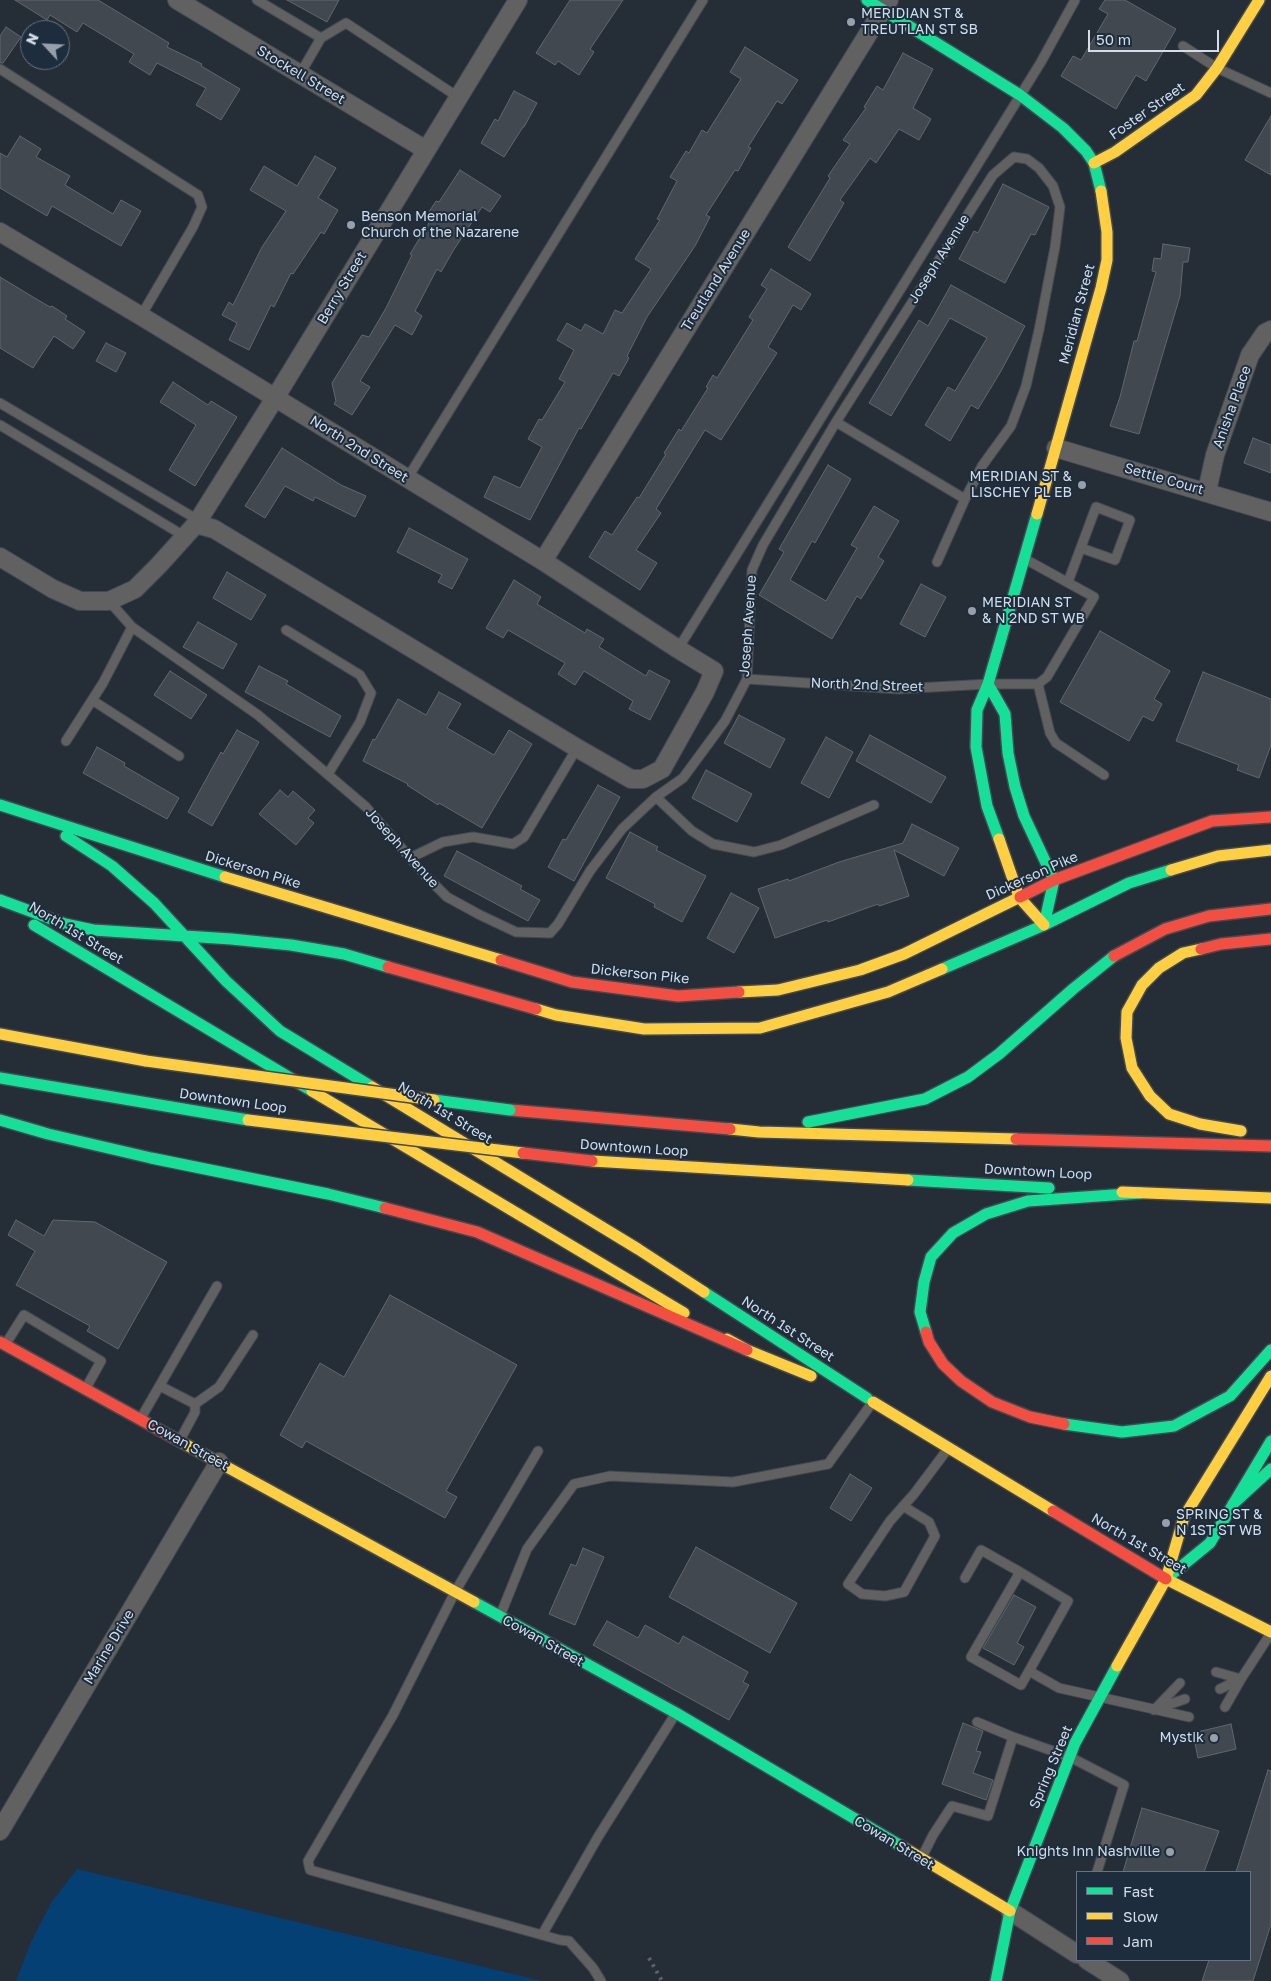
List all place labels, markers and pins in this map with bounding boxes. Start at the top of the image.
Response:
place label: MERIDIAN ST & TREUTLAN ST SB [861,6,978,38]
marker: MERIDIAN ST & TREUTLAN ST SB [845,16,857,28]
place label: Benson Memorial Church of the Nazarene [361,209,519,242]
marker: Benson Memorial Church of the Nazarene [345,219,357,231]
place label: MERIDIAN ST & LISCHEY PL EB [969,469,1072,502]
marker: MERIDIAN ST & LISCHEY PL EB [1076,479,1088,491]
place label: MERIDIAN ST & N 2ND ST WB [982,595,1085,628]
marker: MERIDIAN ST & N 2ND ST WB [966,605,978,617]
place label: SPRING ST & N 1ST ST WB [1176,1507,1262,1540]
marker: SPRING ST & N 1ST ST WB [1160,1517,1172,1529]
place label: Mystik [1159,1730,1204,1746]
marker: Mystik [1208,1732,1220,1744]
place label: Knights Inn Nashville [1016,1844,1160,1860]
marker: Knights Inn Nashville [1164,1846,1176,1858]

